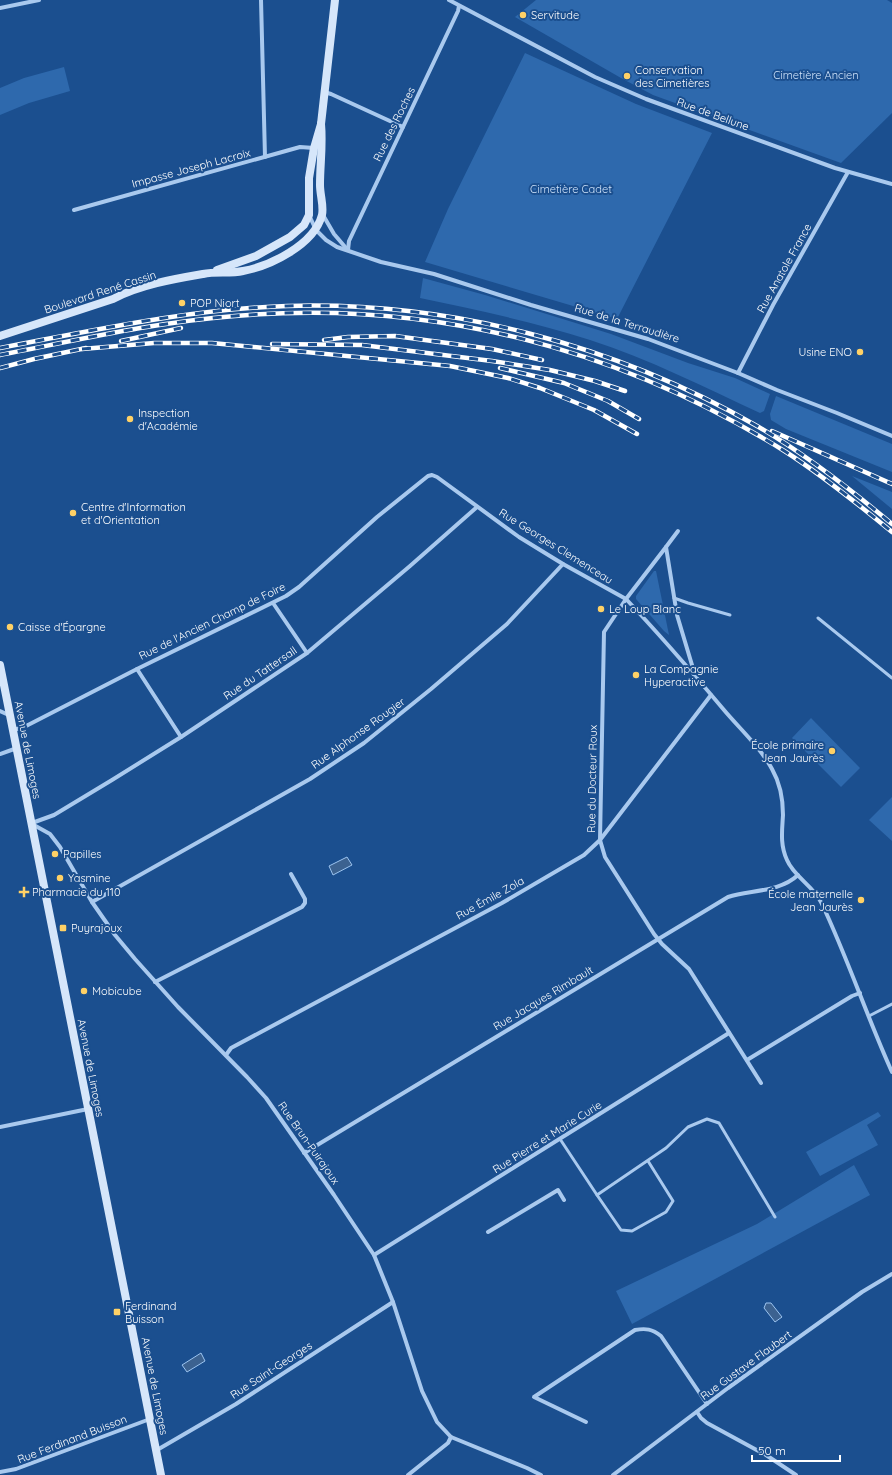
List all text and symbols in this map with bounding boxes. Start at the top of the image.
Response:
place label: Servitude [531,8,579,22]
marker: Servitude [518,10,528,20]
place label: Conservation des Cimetières [635,63,710,90]
park label: Cimetière Ancien [773,68,859,82]
marker: Conservation des Cimetières [622,71,632,81]
street label: Rue des Roches [370,85,418,163]
street label: Rue de Bellune [675,94,751,134]
street label: Impasse Joseph Lacroix [130,145,252,191]
park label: Cimetière Cadet [530,182,612,196]
street label: Rue Anatole France [754,221,814,315]
street label: Boulevard René Cassin [42,267,158,317]
place label: POP Niort [190,296,240,310]
marker: POP Niort [177,298,187,308]
street label: Rue de la Terraudière [573,300,681,346]
place label: Usine ENO [798,345,852,359]
marker: Usine ENO [855,347,865,357]
place label: Inspection d'Académie [138,406,198,433]
marker: Inspection d'Académie [125,414,135,424]
place label: Centre d'Information et d'Orientation [81,500,186,527]
street label: Rue Georges Clemenceau [497,505,615,587]
marker: Centre d'Information et d'Orientation [68,508,78,518]
street label: Rue de l'Ancien Champ de Foire [136,579,288,663]
place label: Le Loup Blanc [609,602,681,616]
marker: Le Loup Blanc [596,604,606,614]
place label: Caisse d'Épargne [18,620,106,634]
marker: Caisse d'Épargne [5,622,15,632]
street label: Rue du Tattersall [220,643,300,703]
place label: La Compagnie Hyperactive [644,662,719,689]
marker: La Compagnie Hyperactive [631,670,641,680]
street label: Rue Alphonse Rougier [308,694,408,772]
street label: Avenue de Limoges [12,700,44,800]
street label: Rue du Docteur Roux [584,725,600,833]
place label: École primaire Jean Jaurès [751,738,824,765]
marker: École primaire Jean Jaurès [827,746,837,756]
place label: Papilles [63,847,102,861]
marker: Papilles [50,849,60,859]
place label: Yasmine [68,871,111,885]
marker: Yasmine [55,873,65,883]
street label: Rue Émile Zola [453,873,527,923]
place label: Pharmacie du 110 [32,885,120,899]
marker: Pharmacie du 110 [19,887,29,897]
place label: École maternelle Jean Jaurès [768,887,853,914]
marker: École maternelle Jean Jaurès [856,895,866,905]
place label: Puyrajoux [71,921,122,935]
marker: Puyrajoux [58,923,68,933]
street label: Rue Jacques Rimbault [490,962,596,1033]
place label: Mobicube [92,984,142,998]
marker: Mobicube [79,986,89,996]
street label: Avenue de Limoges [75,1018,107,1118]
street label: Rue Pierre et Marie Curie [490,1098,604,1176]
street label: Rue Brun-Puirajoux [275,1099,343,1187]
place label: Ferdinand Buisson [125,1299,176,1326]
marker: Ferdinand Buisson [112,1307,122,1317]
street label: Rue Gustave Flaubert [698,1327,795,1403]
street label: Avenue de Limoges [139,1336,171,1436]
street label: Rue Saint-Georges [227,1338,315,1402]
street label: Rue Ferdinand Buisson [15,1412,129,1466]
scale bar [752,1437,840,1463]
text: 50 m [758,1443,786,1458]

